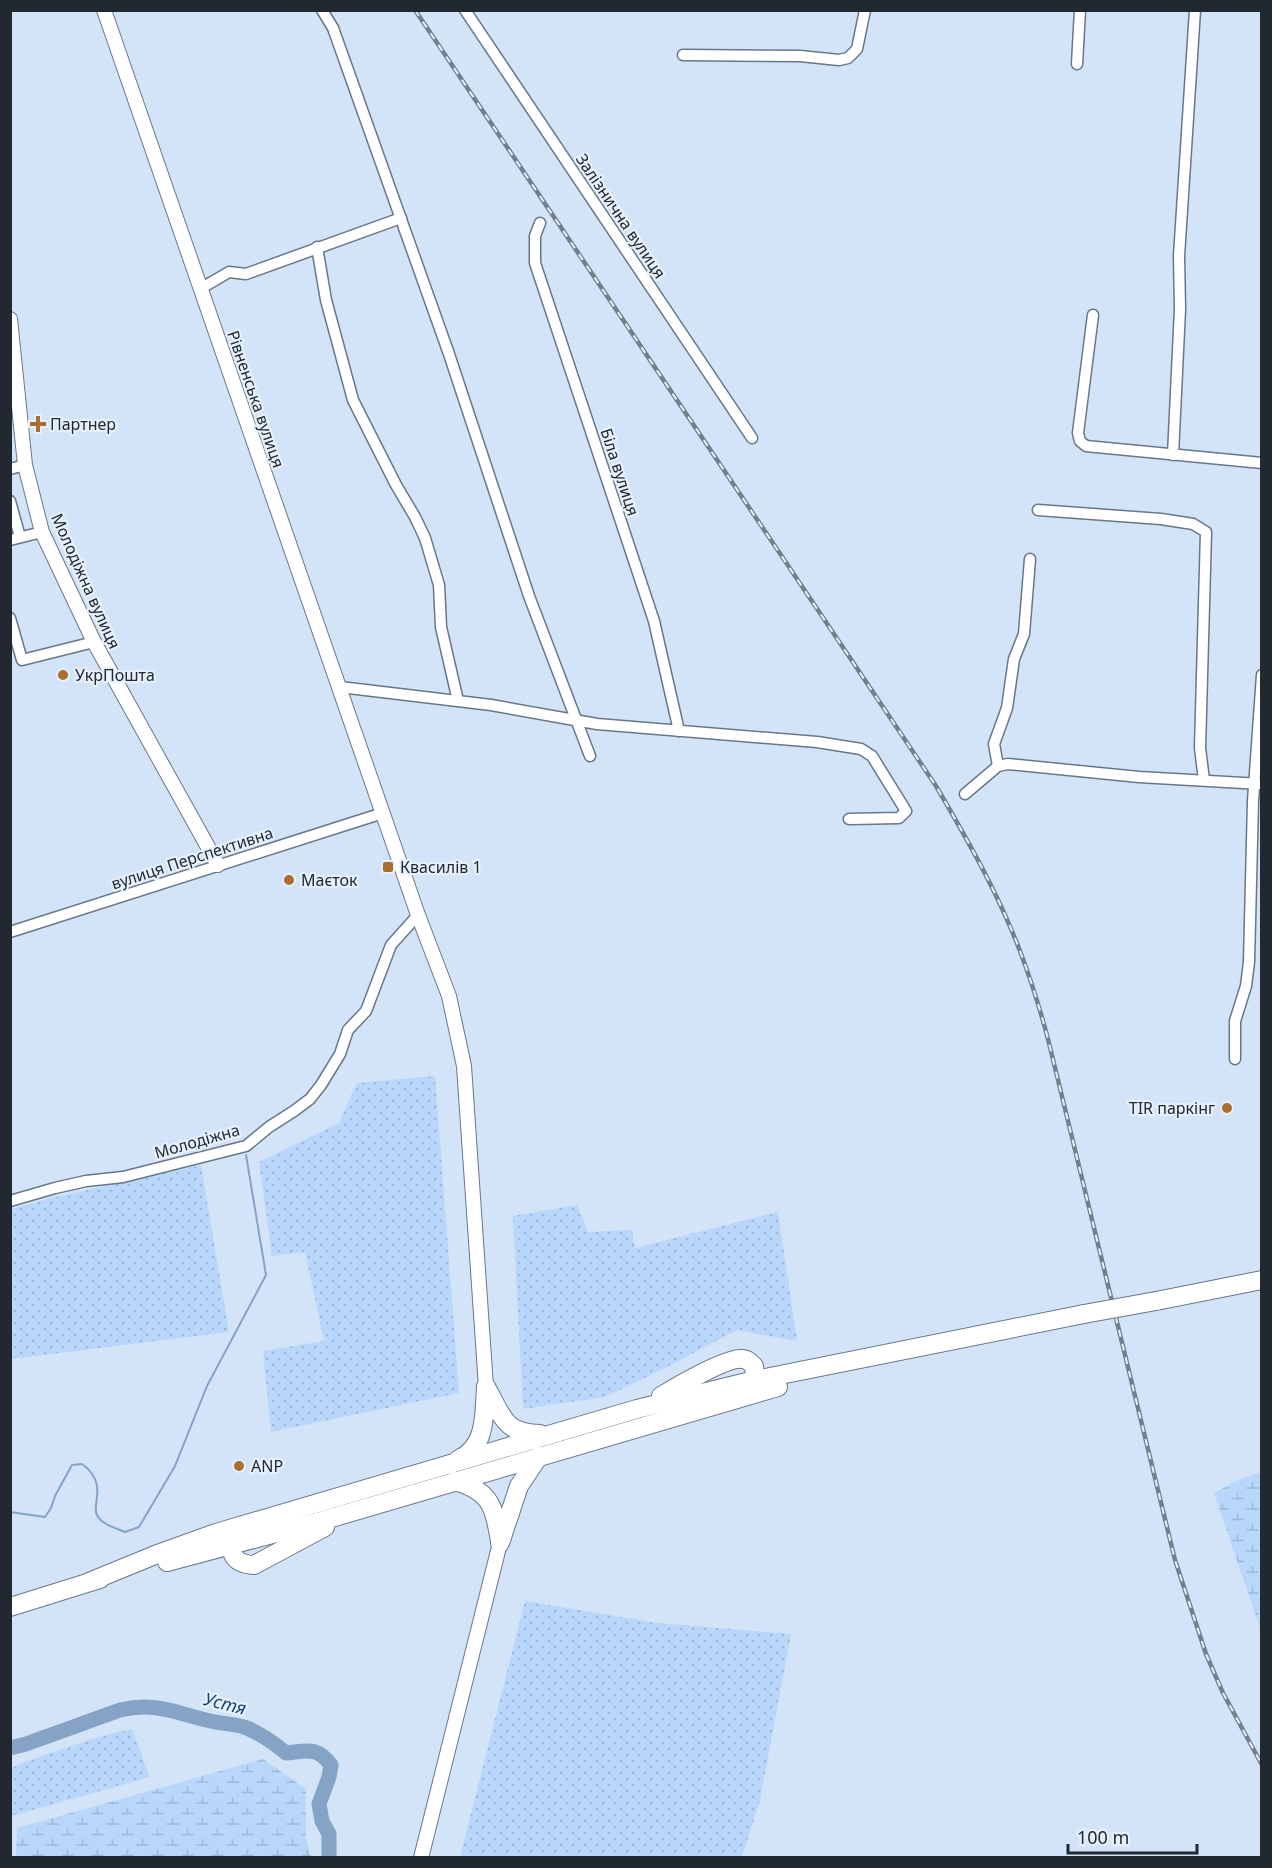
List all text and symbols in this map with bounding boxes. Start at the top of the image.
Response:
street label: Залізнична вулиця [571,149,671,283]
street label: Рівненська вулиця [222,327,290,471]
place label: Партнер [50,413,116,435]
marker: Партнер [31,417,45,431]
street label: Біла вулиця [595,425,645,519]
street label: Молодіжна вулиця [46,510,126,652]
place label: УкрПошта [75,664,155,686]
marker: УкрПошта [56,668,70,682]
street label: вулиця Перспективна [108,821,276,895]
place label: Квасилів 1 [400,856,482,878]
marker: Квасилів 1 [381,860,395,874]
place label: Маєток [301,869,358,891]
marker: Маєток [282,873,296,887]
place label: TIR паркінг [1129,1097,1215,1119]
marker: TIR паркінг [1220,1101,1234,1115]
street label: Молодіжна [152,1118,242,1164]
place label: ANP [251,1455,283,1477]
marker: ANP [232,1459,246,1473]
water label: Устя [202,1686,249,1720]
scale bar [1068,1817,1197,1855]
text: 100 m [1077,1825,1129,1849]

